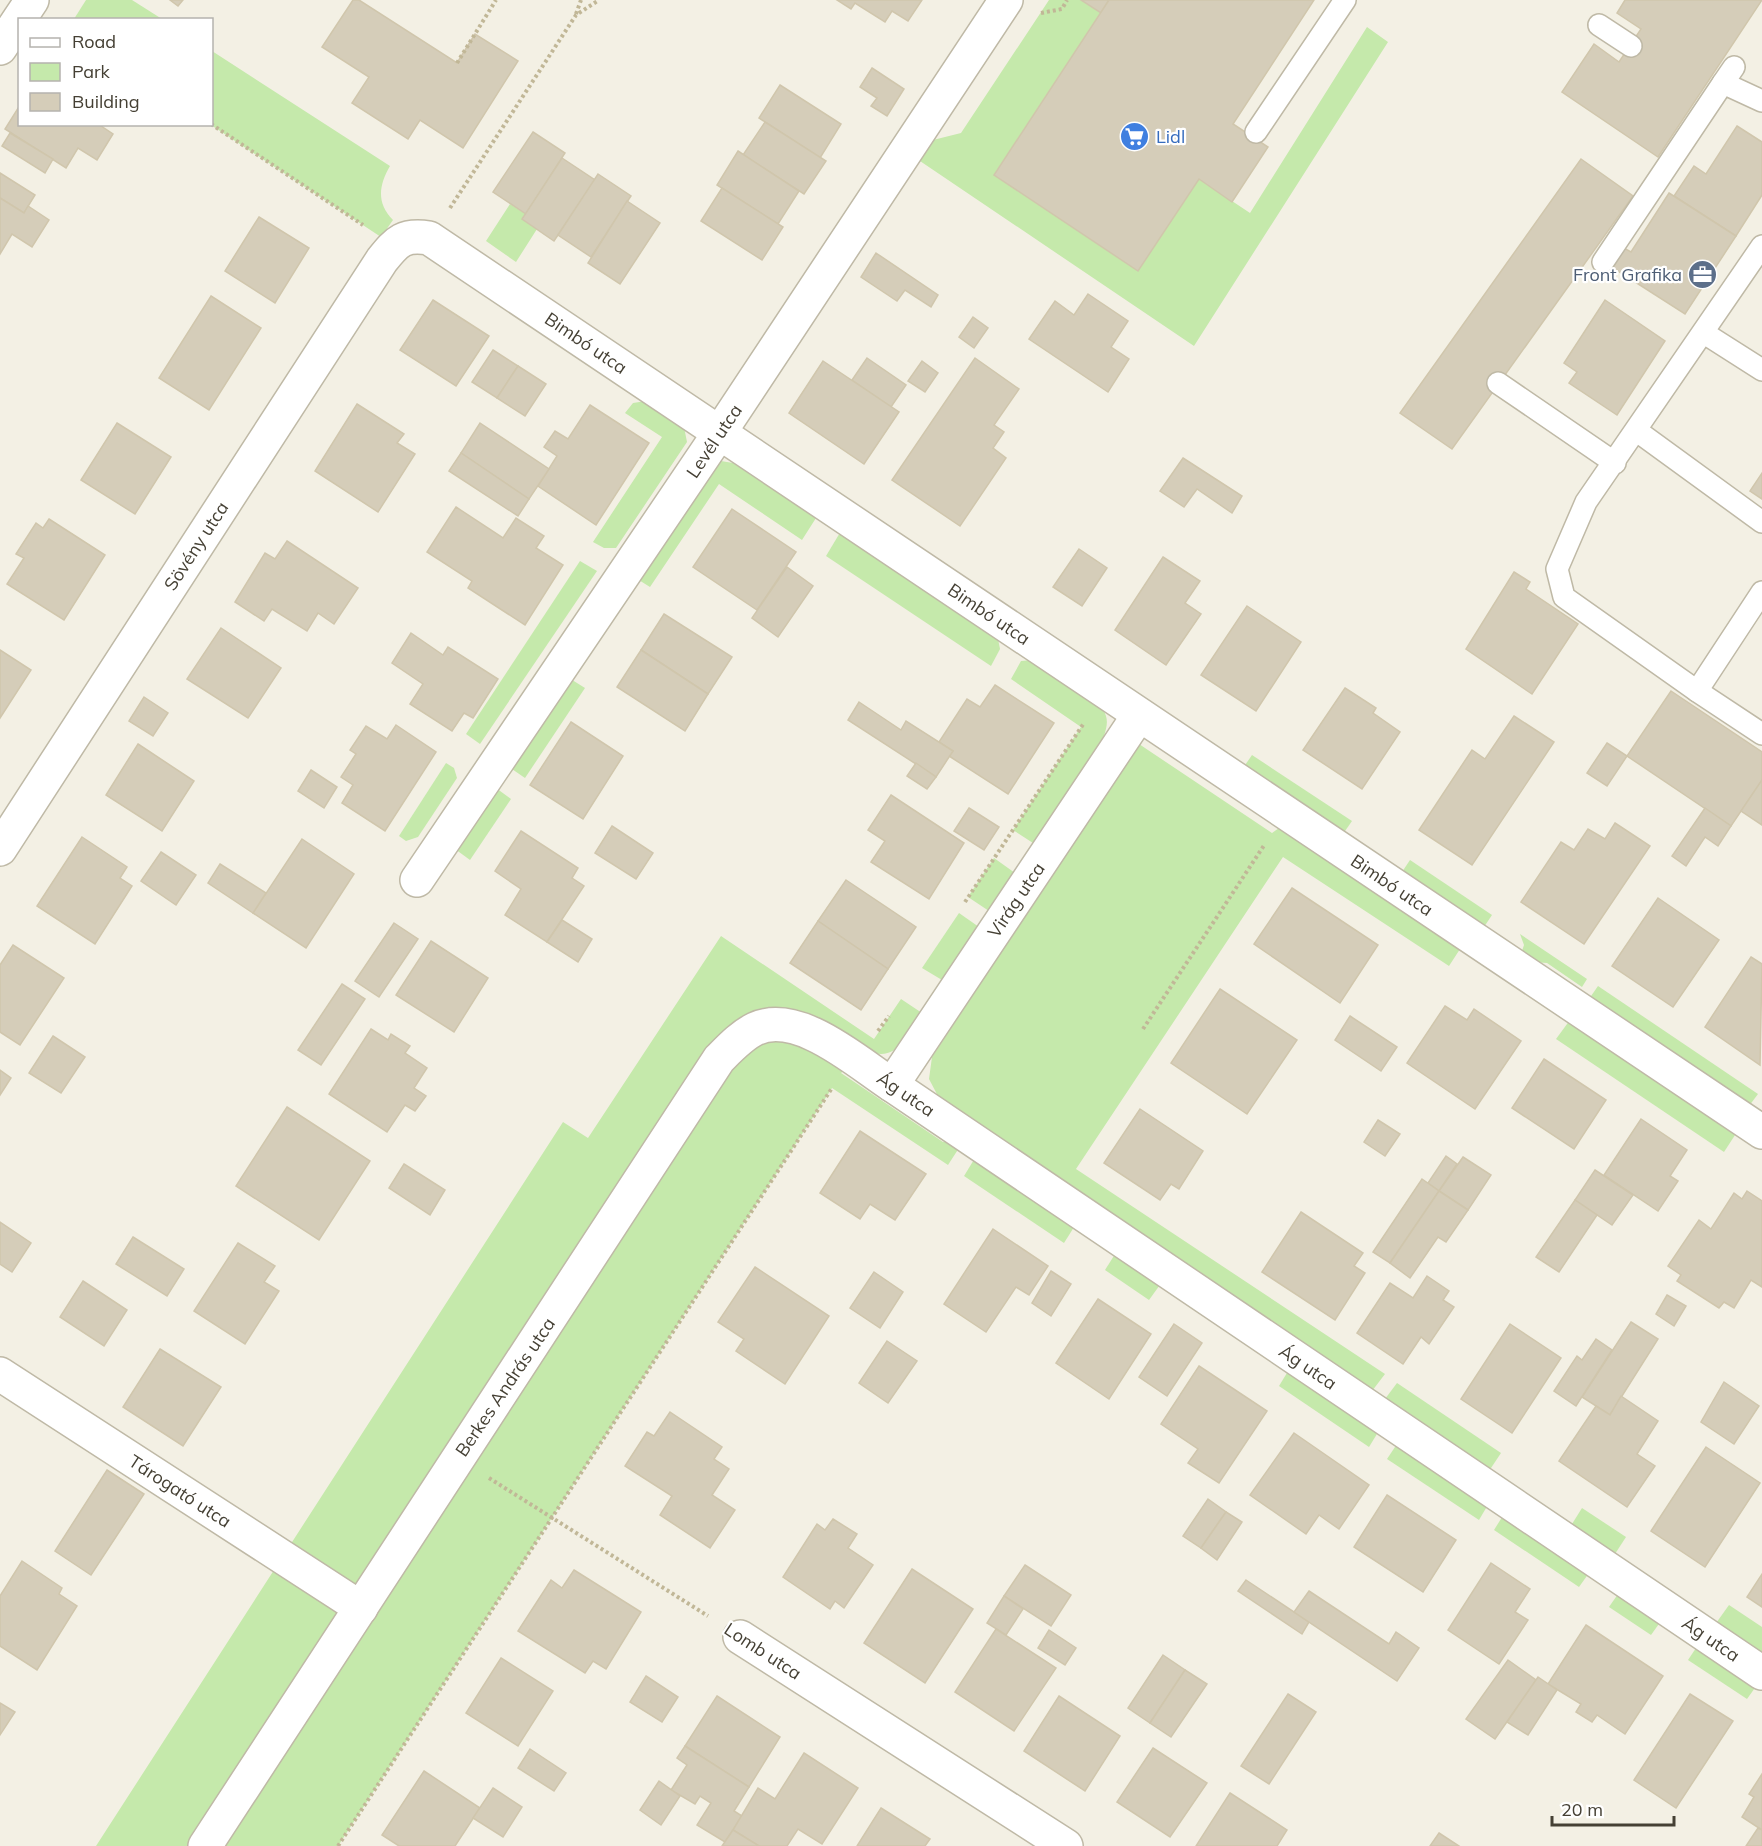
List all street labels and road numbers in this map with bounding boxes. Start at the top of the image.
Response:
street label: Bimbó utca [540,307,632,379]
street label: Levél utca [681,400,747,482]
street label: Sövény utca [159,497,233,595]
street label: Bimbó utca [943,578,1035,650]
street label: Bimbó utca [1346,849,1438,921]
street label: Virág utca [982,858,1050,942]
street label: Ág utca [873,1066,939,1122]
street label: Berkes András utca [450,1313,560,1461]
street label: Ág utca [1275,1339,1341,1395]
street label: Tárogató utca [124,1449,236,1533]
street label: Ág utca [1678,1611,1744,1667]
street label: Lomb utca [720,1618,806,1684]

